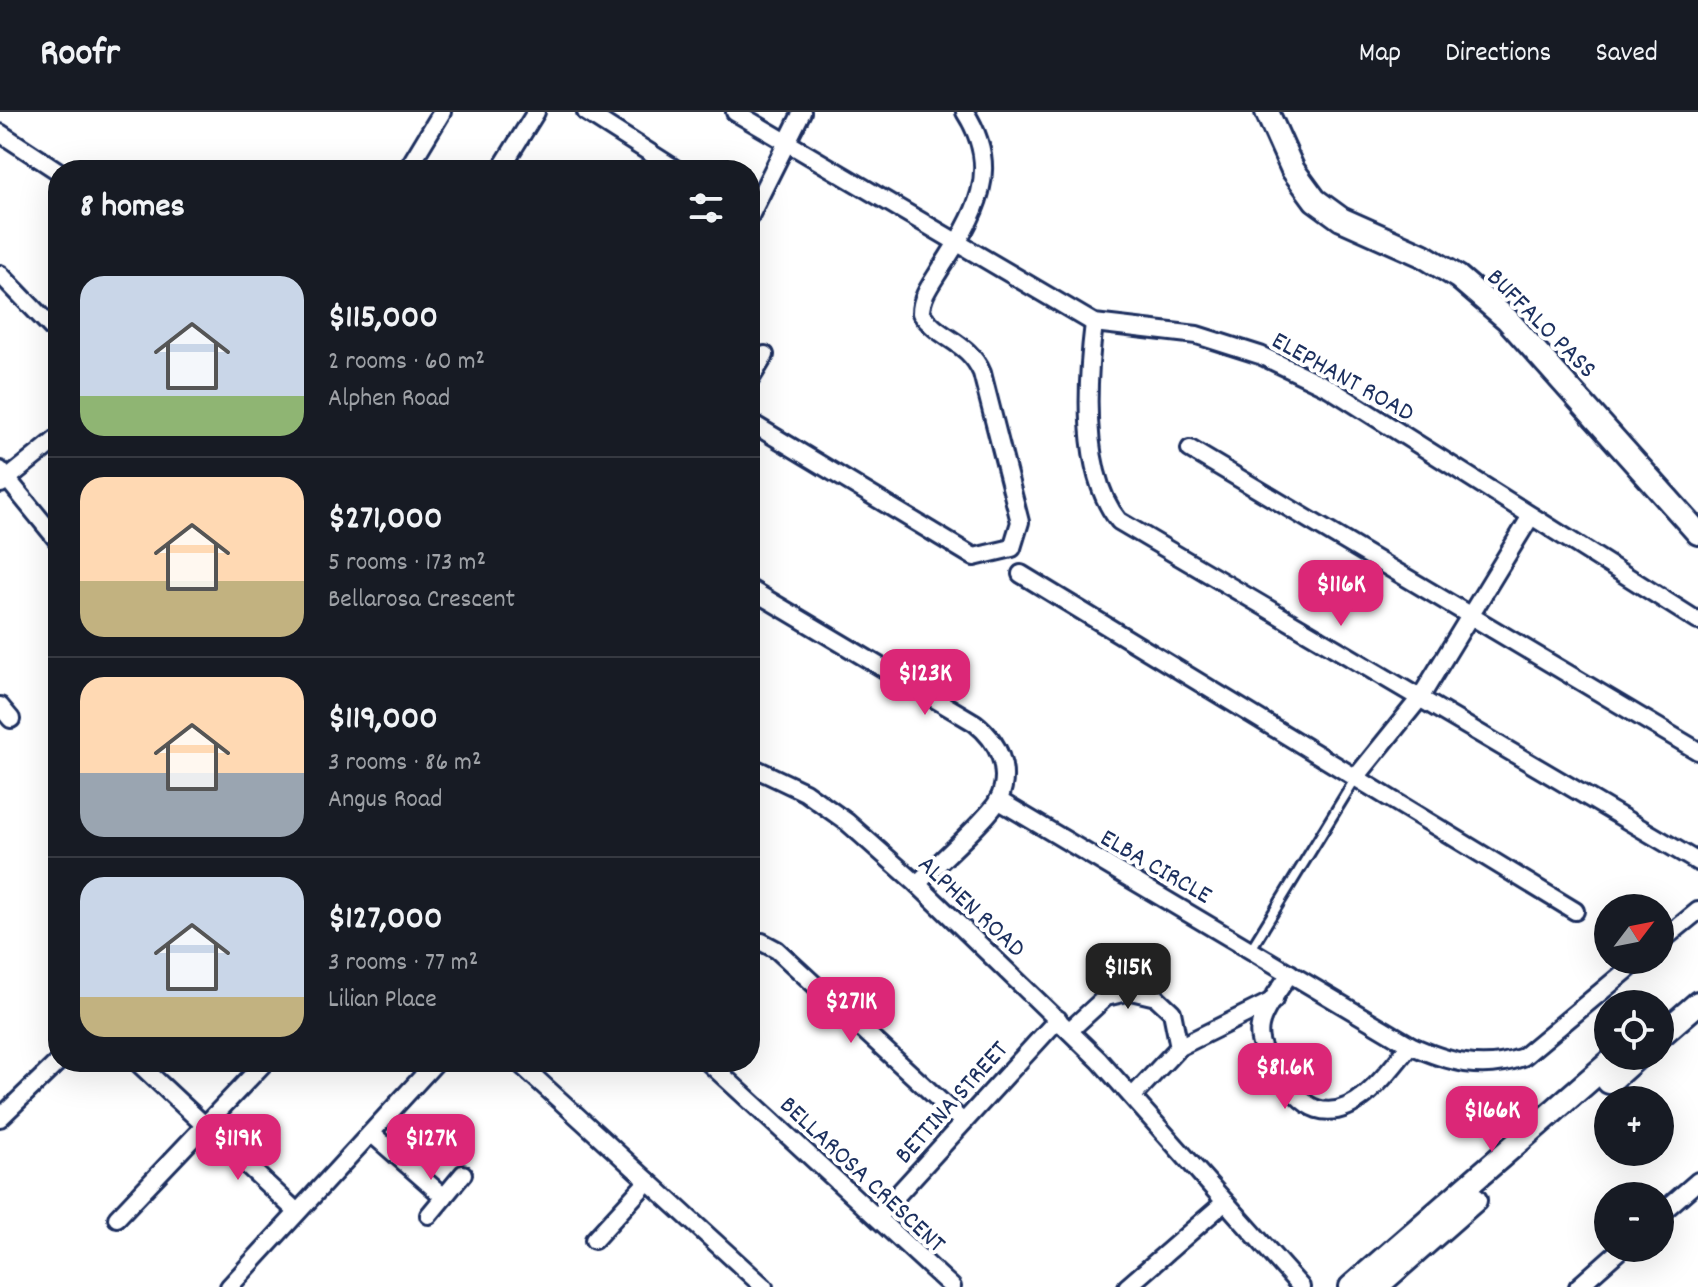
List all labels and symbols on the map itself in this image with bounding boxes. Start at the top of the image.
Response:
street label: BUFFALO PASS [1477,261,1604,388]
street label: ELEPHANT ROAD [1264,324,1420,433]
pin: $116K [1285,560,1397,628]
pin: $123K [869,649,981,717]
street label: ELBA CIRCLE [1092,821,1218,915]
street label: ALPHEN ROAD [908,848,1033,967]
north arrow [1594,894,1674,974]
pin: $115K [1072,943,1184,1011]
pin: $271K [795,977,907,1045]
street label: BETTINA STREET [887,1033,1018,1173]
pin: $81.6K [1220,1043,1350,1111]
pin: $166K [1436,1086,1548,1154]
street label: BELLAROSA CRESCENT [770,1089,953,1263]
pin: $119K [182,1114,294,1182]
pin: $127K [375,1114,487,1182]

